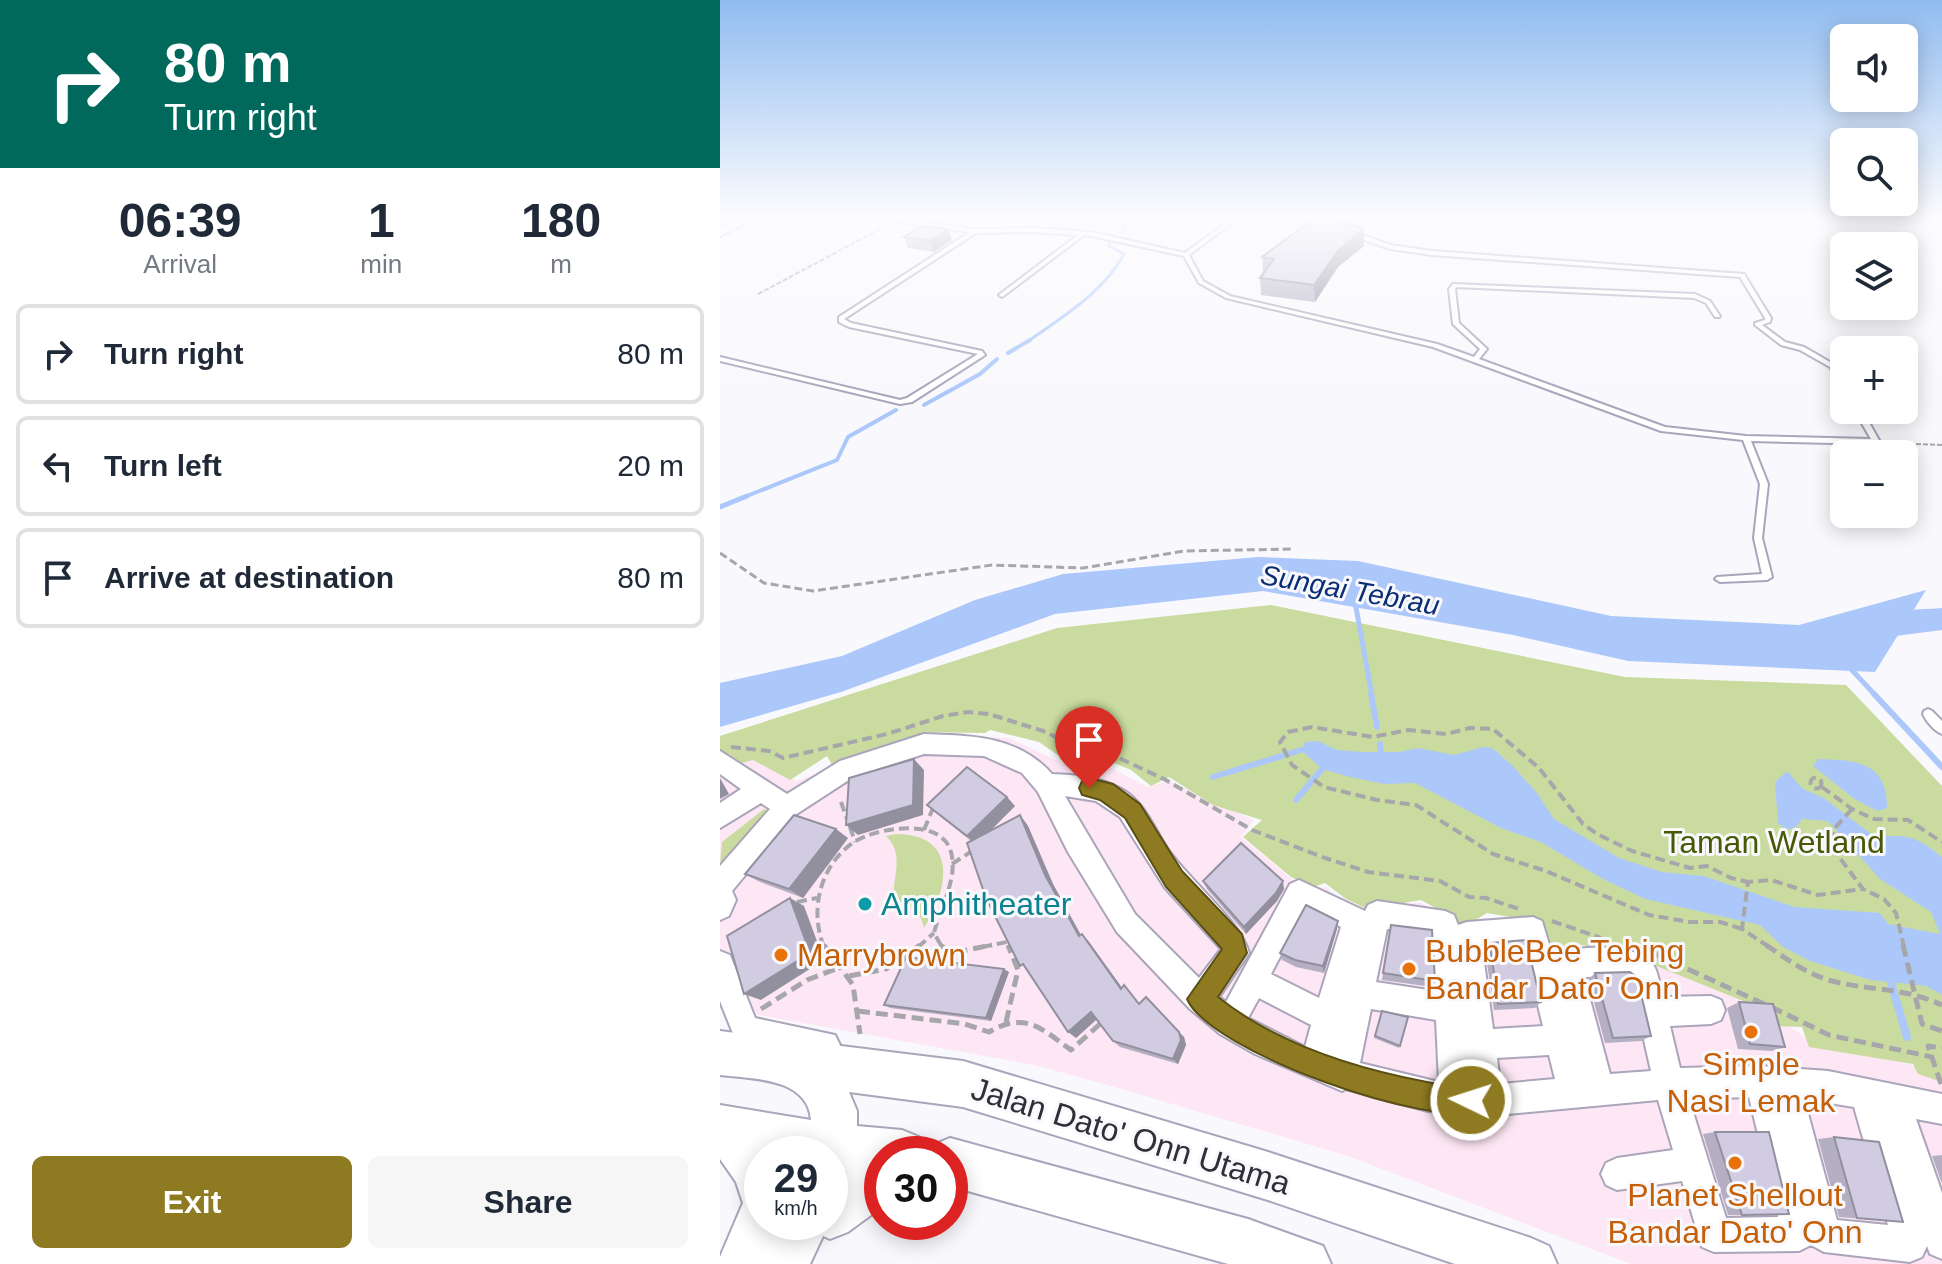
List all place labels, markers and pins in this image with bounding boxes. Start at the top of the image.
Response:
pin [1055,706,1123,788]
place label: Amphitheater [881,886,1072,922]
marker: Amphitheater [856,895,874,913]
place label: BubbleBee Tebing Bandar Dato' Onn [1425,933,1684,1006]
place label: Marrybrown [797,937,966,973]
marker: Marrybrown [772,946,790,964]
marker: BubbleBee Tebing Bandar Dato' Onn [1400,960,1418,978]
marker: Simple Nasi Lemak [1742,1023,1760,1041]
place label: Simple Nasi Lemak [1667,1046,1836,1119]
marker: Planet Shellout Bandar Dato' Onn [1726,1154,1744,1172]
place label: Planet Shellout Bandar Dato' Onn [1607,1177,1863,1250]

